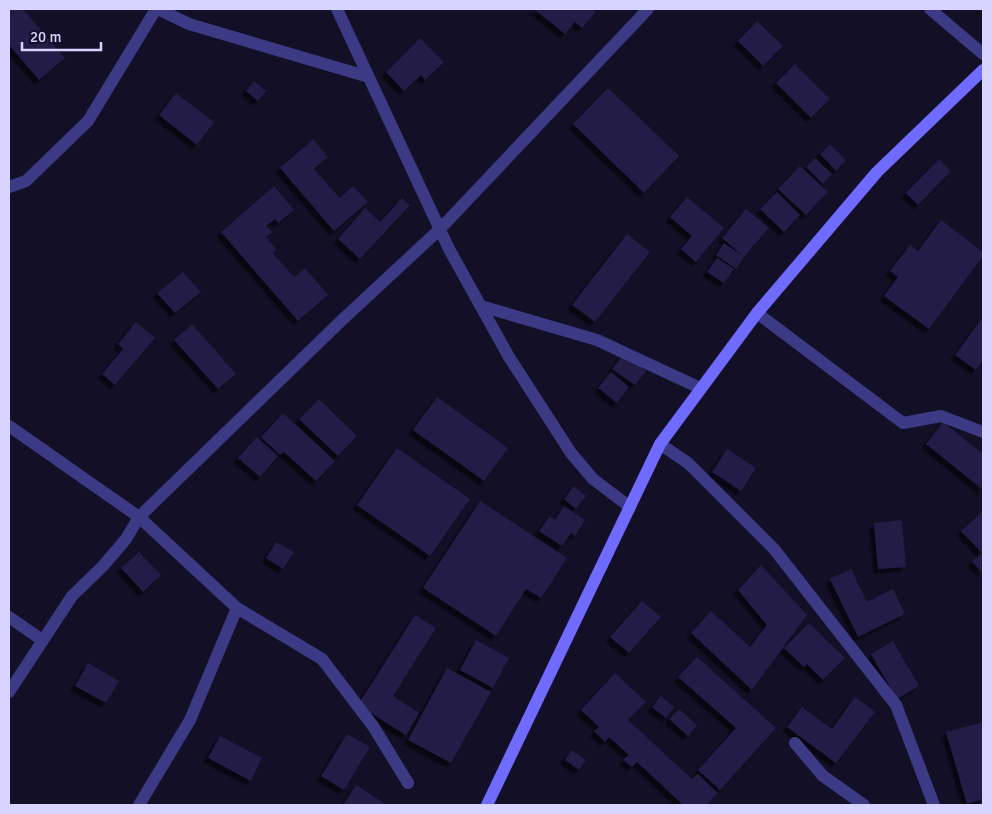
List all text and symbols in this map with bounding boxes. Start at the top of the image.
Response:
scale bar [22,20,101,52]
text: 20 m [30,28,61,46]

